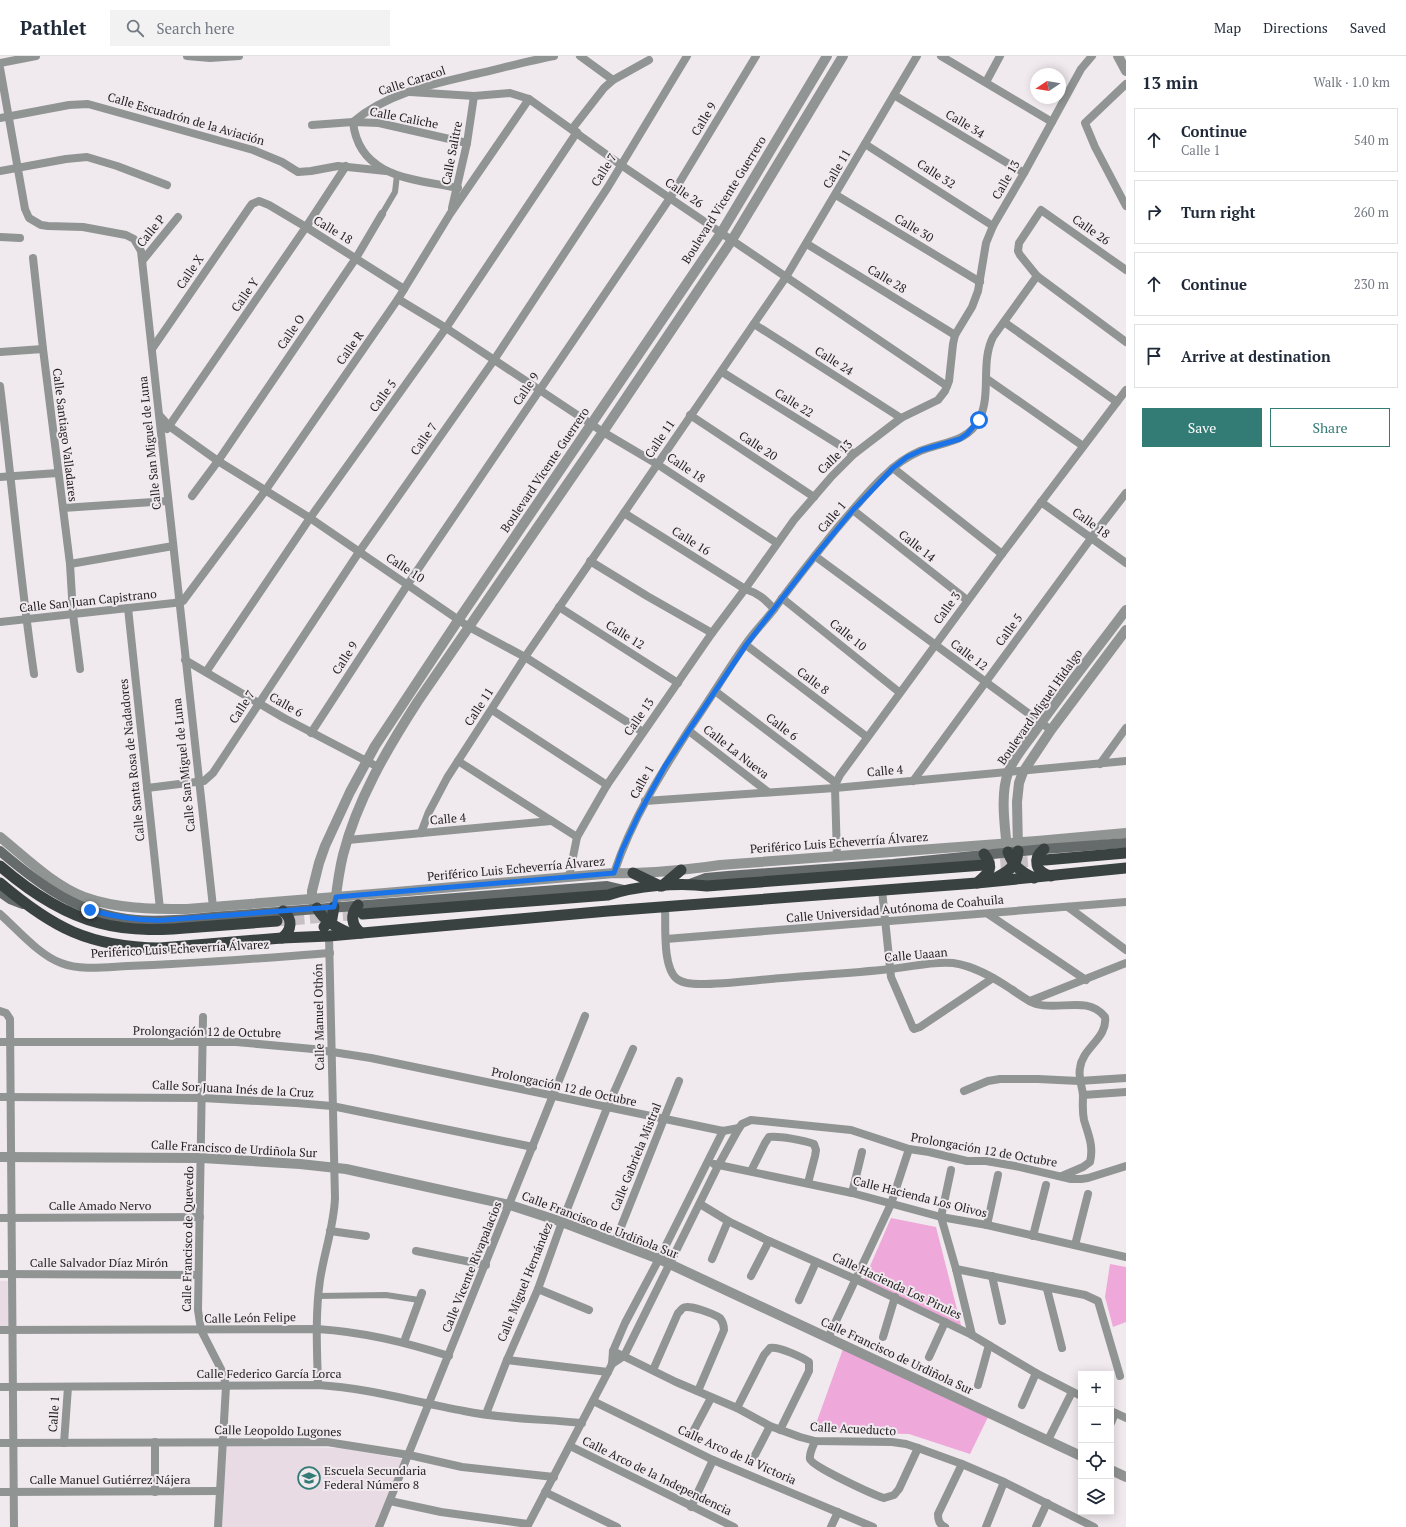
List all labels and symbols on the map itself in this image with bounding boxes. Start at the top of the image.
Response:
street label: Calle Caracol [376,62,448,98]
north arrow [1030,68,1066,104]
street label: Calle Escuadrón de la Aviación [106,89,266,148]
street label: Calle 9 [688,99,719,138]
street label: Calle Caliche [368,104,440,132]
street label: Calle 34 [943,106,988,141]
street label: Calle Salitre [438,120,465,186]
street label: Boulevard Vicente Guerrero [678,133,769,266]
street label: Calle 11 [819,146,854,191]
street label: Calle 7 [588,150,620,189]
street label: Calle 32 [914,156,958,192]
street label: Calle 13 [988,157,1023,202]
street label: Calle 26 [662,174,707,211]
street label: Calle 30 [892,210,936,245]
street label: Calle 26 [1069,211,1114,248]
street label: Calle P [133,212,168,250]
street label: Calle 18 [311,212,355,247]
street label: Calle X [173,252,206,292]
street label: Calle 28 [865,261,909,296]
street label: Calle Y [228,275,262,314]
street label: Calle O [274,311,308,352]
street label: Calle R [333,328,367,367]
street label: Calle 24 [812,343,857,379]
street label: Calle Santiago Valladares [50,367,81,503]
street label: Calle 9 [509,369,542,408]
street label: Calle San Miguel de Luna [135,375,164,511]
street label: Calle 5 [366,377,399,415]
street label: Calle 22 [772,385,816,420]
street label: Boulevard Vicente Guerrero [497,404,592,535]
route start [970,411,988,429]
street label: Calle 11 [641,417,678,461]
street label: Calle 7 [407,420,440,458]
street label: Calle 20 [736,428,780,464]
street label: Calle 13 [814,436,855,477]
street label: Calle 18 [664,449,708,486]
street label: Calle 1 [814,498,849,535]
street label: Calle 18 [1070,504,1113,541]
street label: Calle 16 [669,523,714,559]
street label: Calle 14 [896,527,939,565]
street label: Calle 10 [383,550,427,586]
street label: Calle San Juan Capistrano [19,586,158,615]
street label: Calle 3 [930,589,963,627]
street label: Calle 5 [992,611,1025,649]
street label: Calle 10 [827,615,870,654]
street label: Calle 12 [603,617,647,652]
street label: Calle 12 [948,636,991,673]
street label: Calle 9 [328,638,361,677]
street label: Boulevard Miguel Hidalgo [994,646,1086,768]
street label: Calle 8 [794,664,832,698]
street label: Calle Santa Rosa de Nadadores [115,678,148,842]
street label: Calle 11 [461,685,497,729]
street label: Calle 7 [225,687,258,726]
street label: Calle 6 [267,689,306,720]
street label: Calle 13 [620,695,657,739]
street label: Calle San Miguel de Luna [169,697,198,833]
street label: Calle 6 [763,710,802,744]
street label: Calle La Nueva [700,721,772,782]
street label: Calle 4 [866,761,904,780]
street label: Calle 1 [626,762,657,801]
street label: Calle 4 [429,809,467,828]
street label: Periférico Luis Echeverría Álvarez [749,829,929,856]
street label: Periférico Luis Echeverría Álvarez [426,853,606,884]
street label: Calle Universidad Autónoma de Coahuila [786,892,1004,925]
route end [81,901,99,919]
street label: Periférico Luis Echeverría Álvarez [90,936,270,961]
street label: Calle Uaaan [884,944,948,965]
street label: Calle Manuel Othón [310,963,327,1071]
street label: Prolongación 12 de Octubre [133,1023,281,1040]
street label: Prolongación 12 de Octubre [490,1064,638,1109]
street label: Calle Sor Juana Inés de la Cruz [152,1077,315,1100]
street label: Calle Gabriela Mistral [607,1100,664,1213]
street label: Prolongación 12 de Octubre [910,1129,1058,1170]
street label: Calle Francisco de Urdiñola Sur [151,1137,318,1160]
street label: Calle Francisco de Quevedo [179,1166,196,1312]
street label: Calle Hacienda Los Olivos [851,1173,989,1220]
street label: Calle Francisco de Urdiñola Sur [520,1188,681,1261]
street label: Calle Amado Nervo [49,1198,152,1213]
street label: Calle Vicente Rivapalacios [438,1199,505,1335]
street label: Calle Miguel Hernández [494,1220,555,1344]
street label: Calle Hacienda Los Pirules [830,1249,964,1322]
street label: Calle Salvador Díaz Mirón [30,1255,168,1270]
street label: Calle León Felipe [204,1309,296,1326]
street label: Calle Francisco de Urdiñola Sur [819,1314,976,1398]
street label: Calle Federico García Lorca [197,1366,341,1381]
street label: Calle 1 [45,1395,62,1433]
street label: Calle Acueducto [810,1419,897,1438]
street label: Calle Leopoldo Lugones [214,1422,342,1439]
street label: Calle Arco de la Victoria [676,1422,799,1487]
street label: Calle Arco de la Independencia [580,1433,735,1518]
place label: Escuela Secundaria Federal Número 8 [324,1463,426,1492]
school or university icon: Escuela Secundaria Federal Número 8 [296,1465,322,1491]
street label: Calle Manuel Gutiérrez Nájera [29,1472,191,1487]

